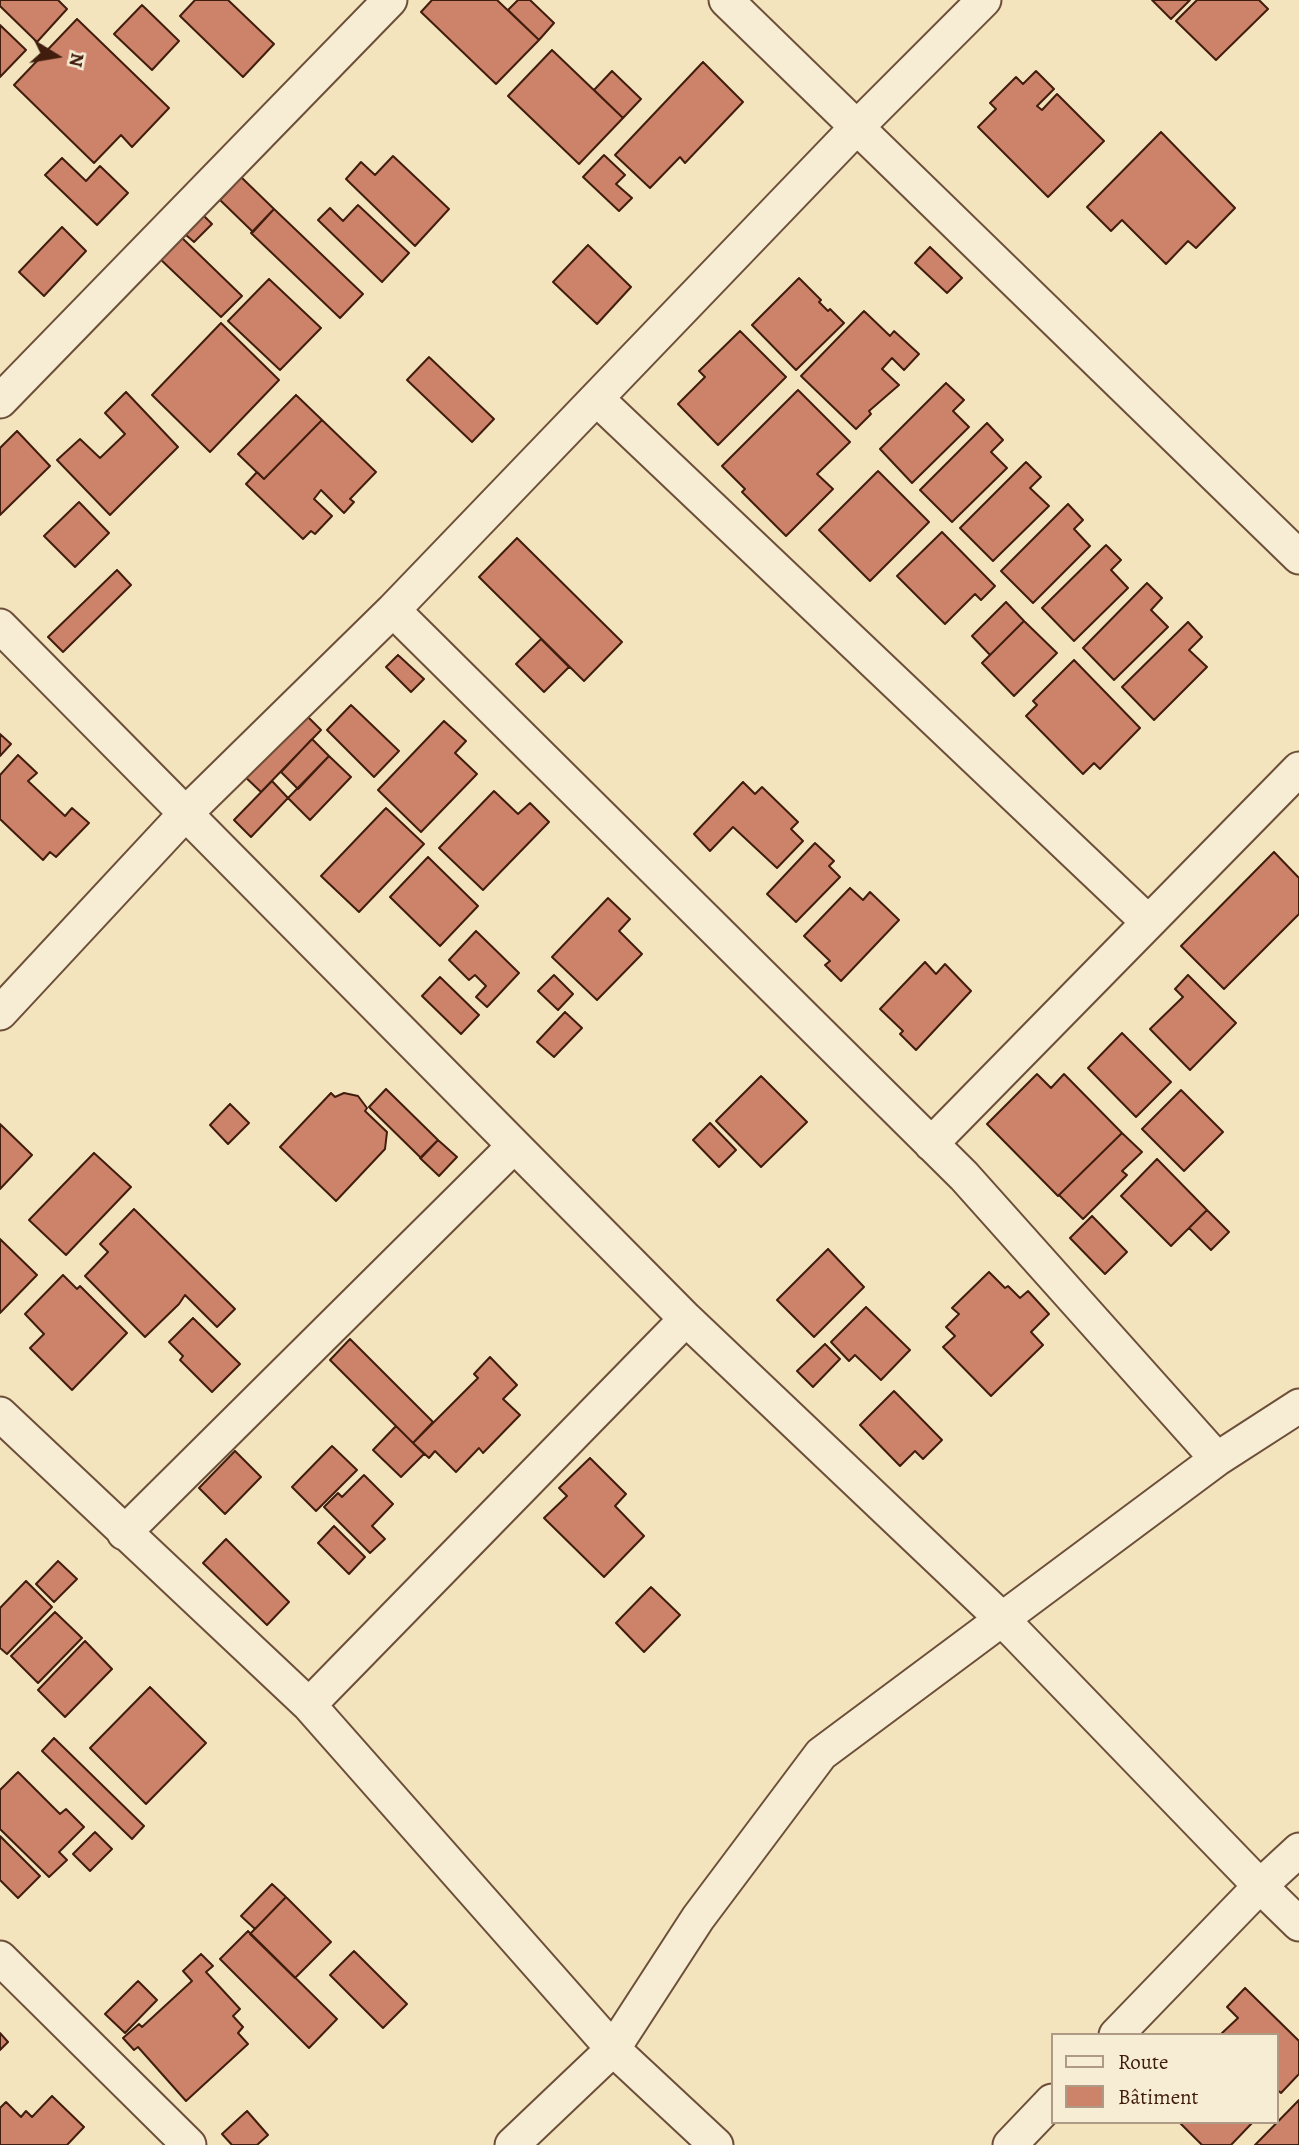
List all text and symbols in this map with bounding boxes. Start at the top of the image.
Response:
north arrow [21,21,91,91]
text: N [63,51,91,69]
legend [1050,2033,1278,2124]
text: Route [1118,2048,1168,2076]
text: Bâtiment [1118,2083,1199,2111]

